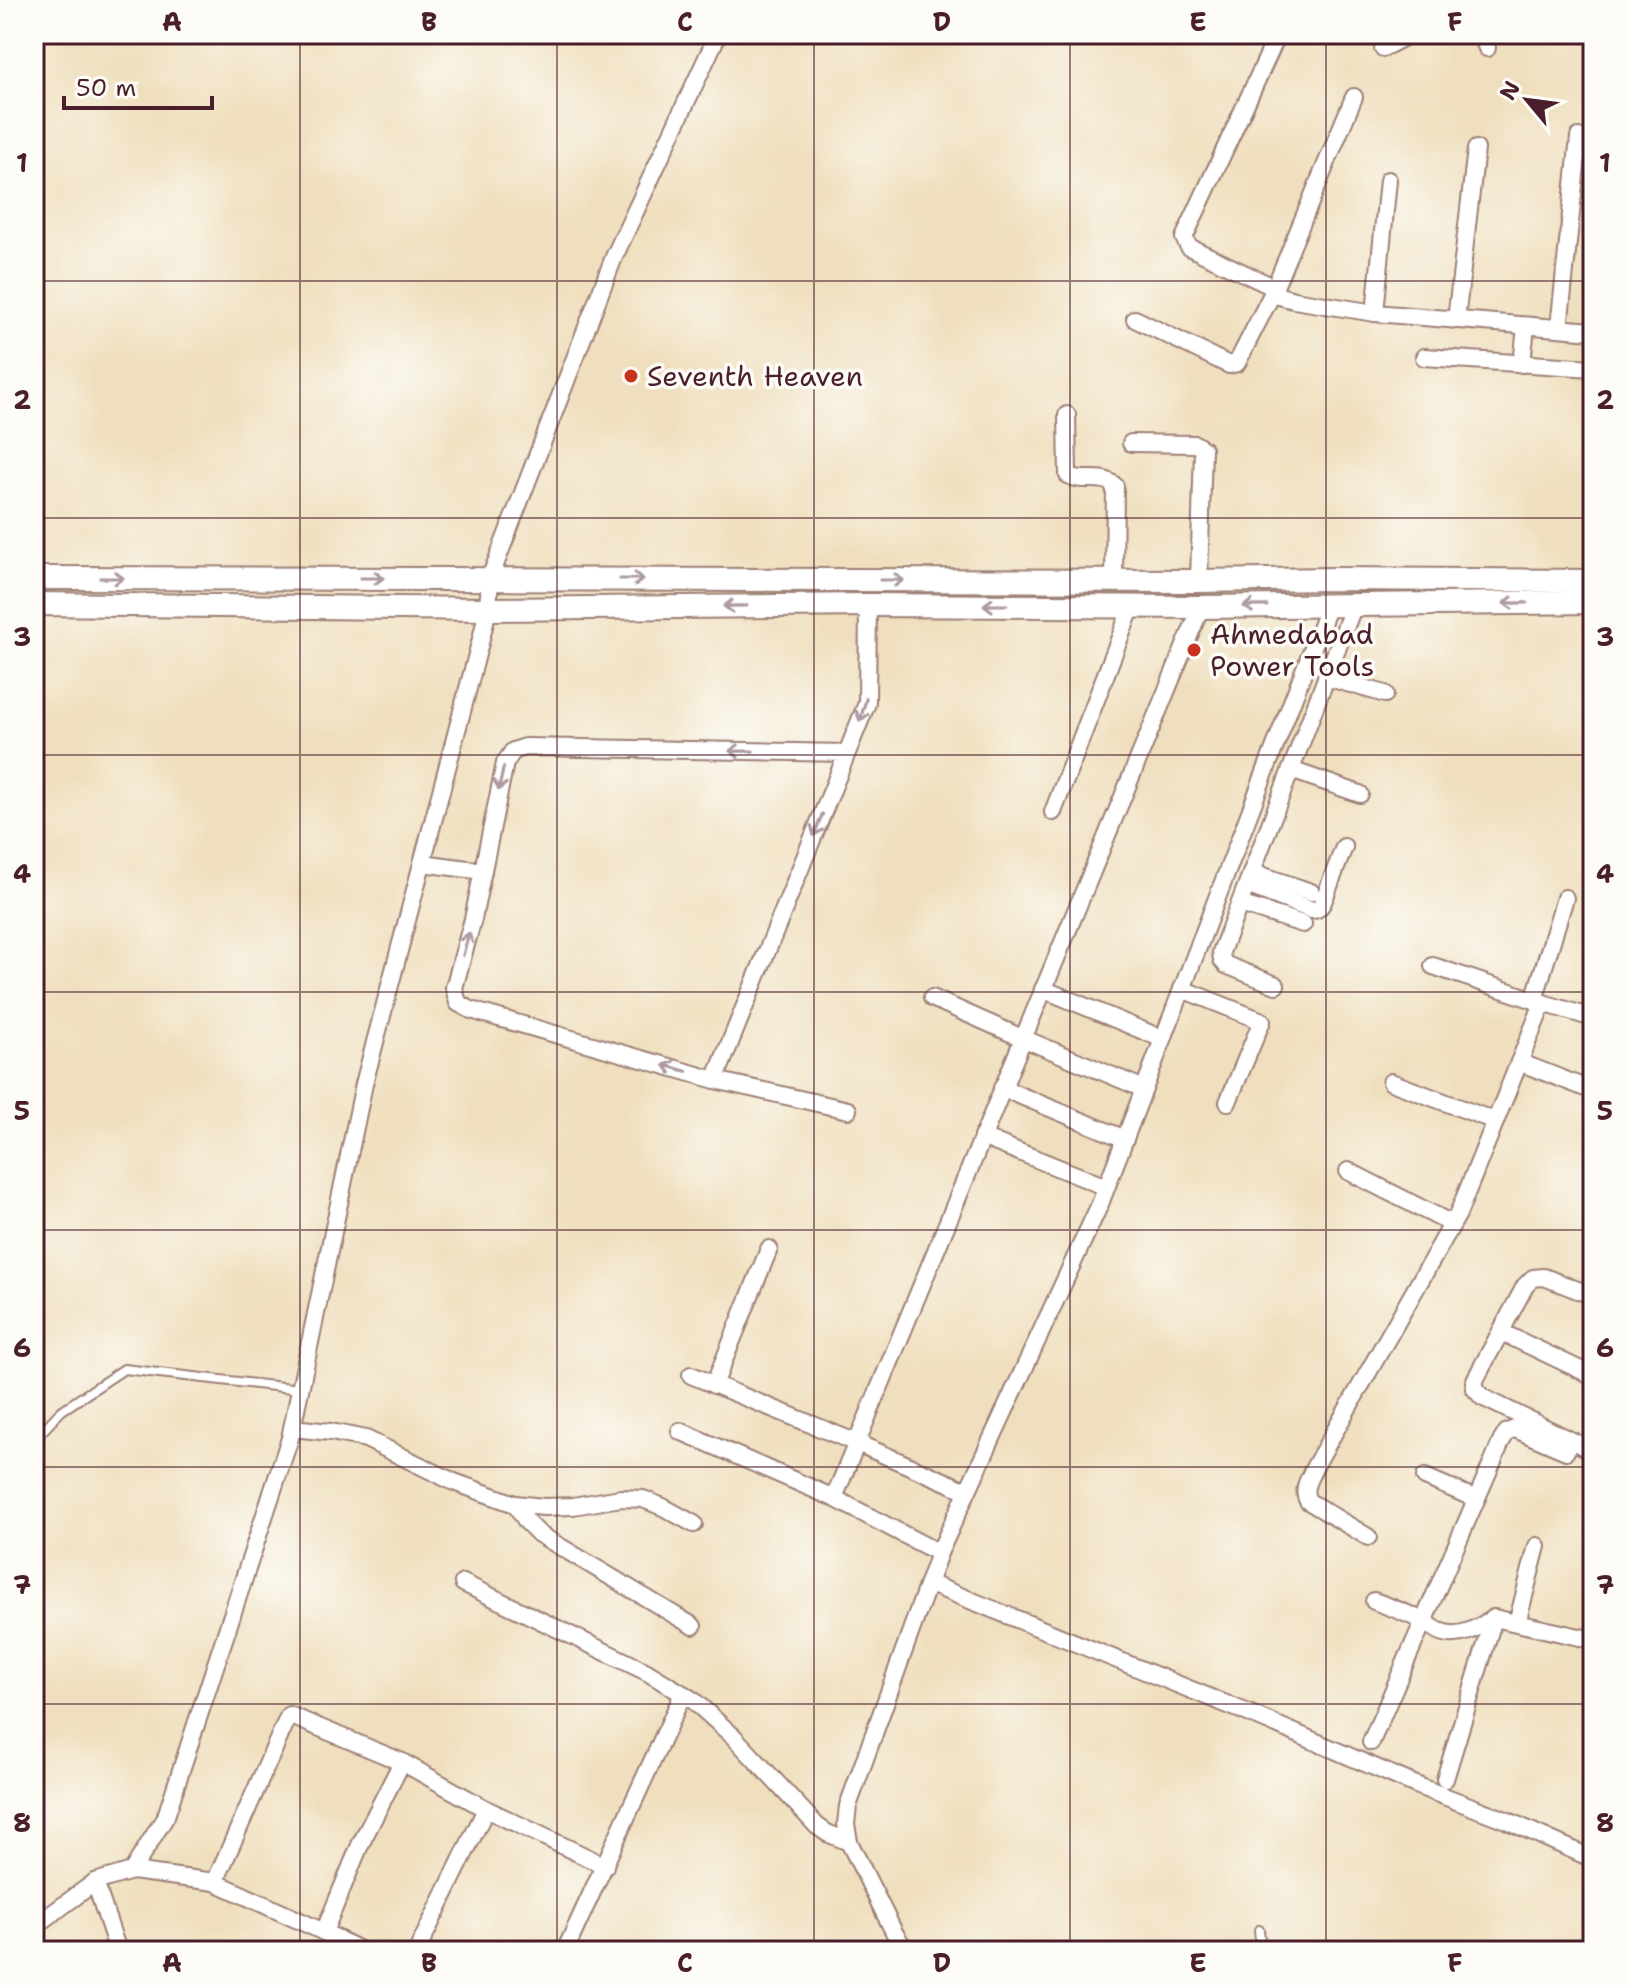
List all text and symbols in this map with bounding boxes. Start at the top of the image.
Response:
text: A [162,4,182,39]
text: B [421,4,437,39]
text: C [677,4,693,39]
text: D [933,4,951,39]
text: E [1189,4,1207,39]
text: F [1447,4,1463,39]
scale bar [64,60,212,110]
north arrow [1487,60,1567,140]
text: 50 m [76,72,136,104]
text: N [1493,76,1527,105]
text: 1 [16,145,28,180]
text: 1 [1599,145,1611,180]
place label: Seventh Heaven [647,357,863,395]
marker: Seventh Heaven [622,367,640,385]
text: 2 [13,382,31,417]
text: 2 [1596,382,1614,417]
one-way arrow [98,570,125,586]
one-way arrow [358,570,385,586]
one-way arrow [618,571,645,587]
one-way arrow [878,572,905,588]
one-way arrow [1502,596,1529,611]
one-way arrow [982,598,1009,613]
one-way arrow [1242,598,1269,614]
one-way arrow [722,599,749,614]
place label: Ahmedabad Power Tools [1210,615,1374,685]
text: 3 [13,619,31,654]
text: 3 [1596,619,1614,654]
marker: Ahmedabad Power Tools [1185,641,1203,659]
one-way arrow [855,697,869,722]
one-way arrow [728,743,755,759]
one-way arrow [493,766,508,791]
one-way arrow [810,812,824,837]
text: 4 [13,856,31,891]
text: 4 [1596,856,1614,891]
one-way arrow [459,932,474,958]
one-way arrow [663,1060,688,1074]
text: 5 [14,1093,30,1128]
text: 5 [1597,1093,1613,1128]
text: 6 [13,1330,31,1365]
text: 6 [1596,1330,1614,1365]
text: 7 [13,1567,31,1602]
text: 7 [1596,1567,1614,1602]
text: 8 [13,1805,31,1840]
text: 8 [1596,1805,1614,1840]
text: A [162,1945,182,1980]
text: B [421,1945,437,1980]
text: C [677,1945,693,1980]
text: D [933,1945,951,1980]
text: E [1189,1945,1207,1980]
text: F [1447,1945,1463,1980]

